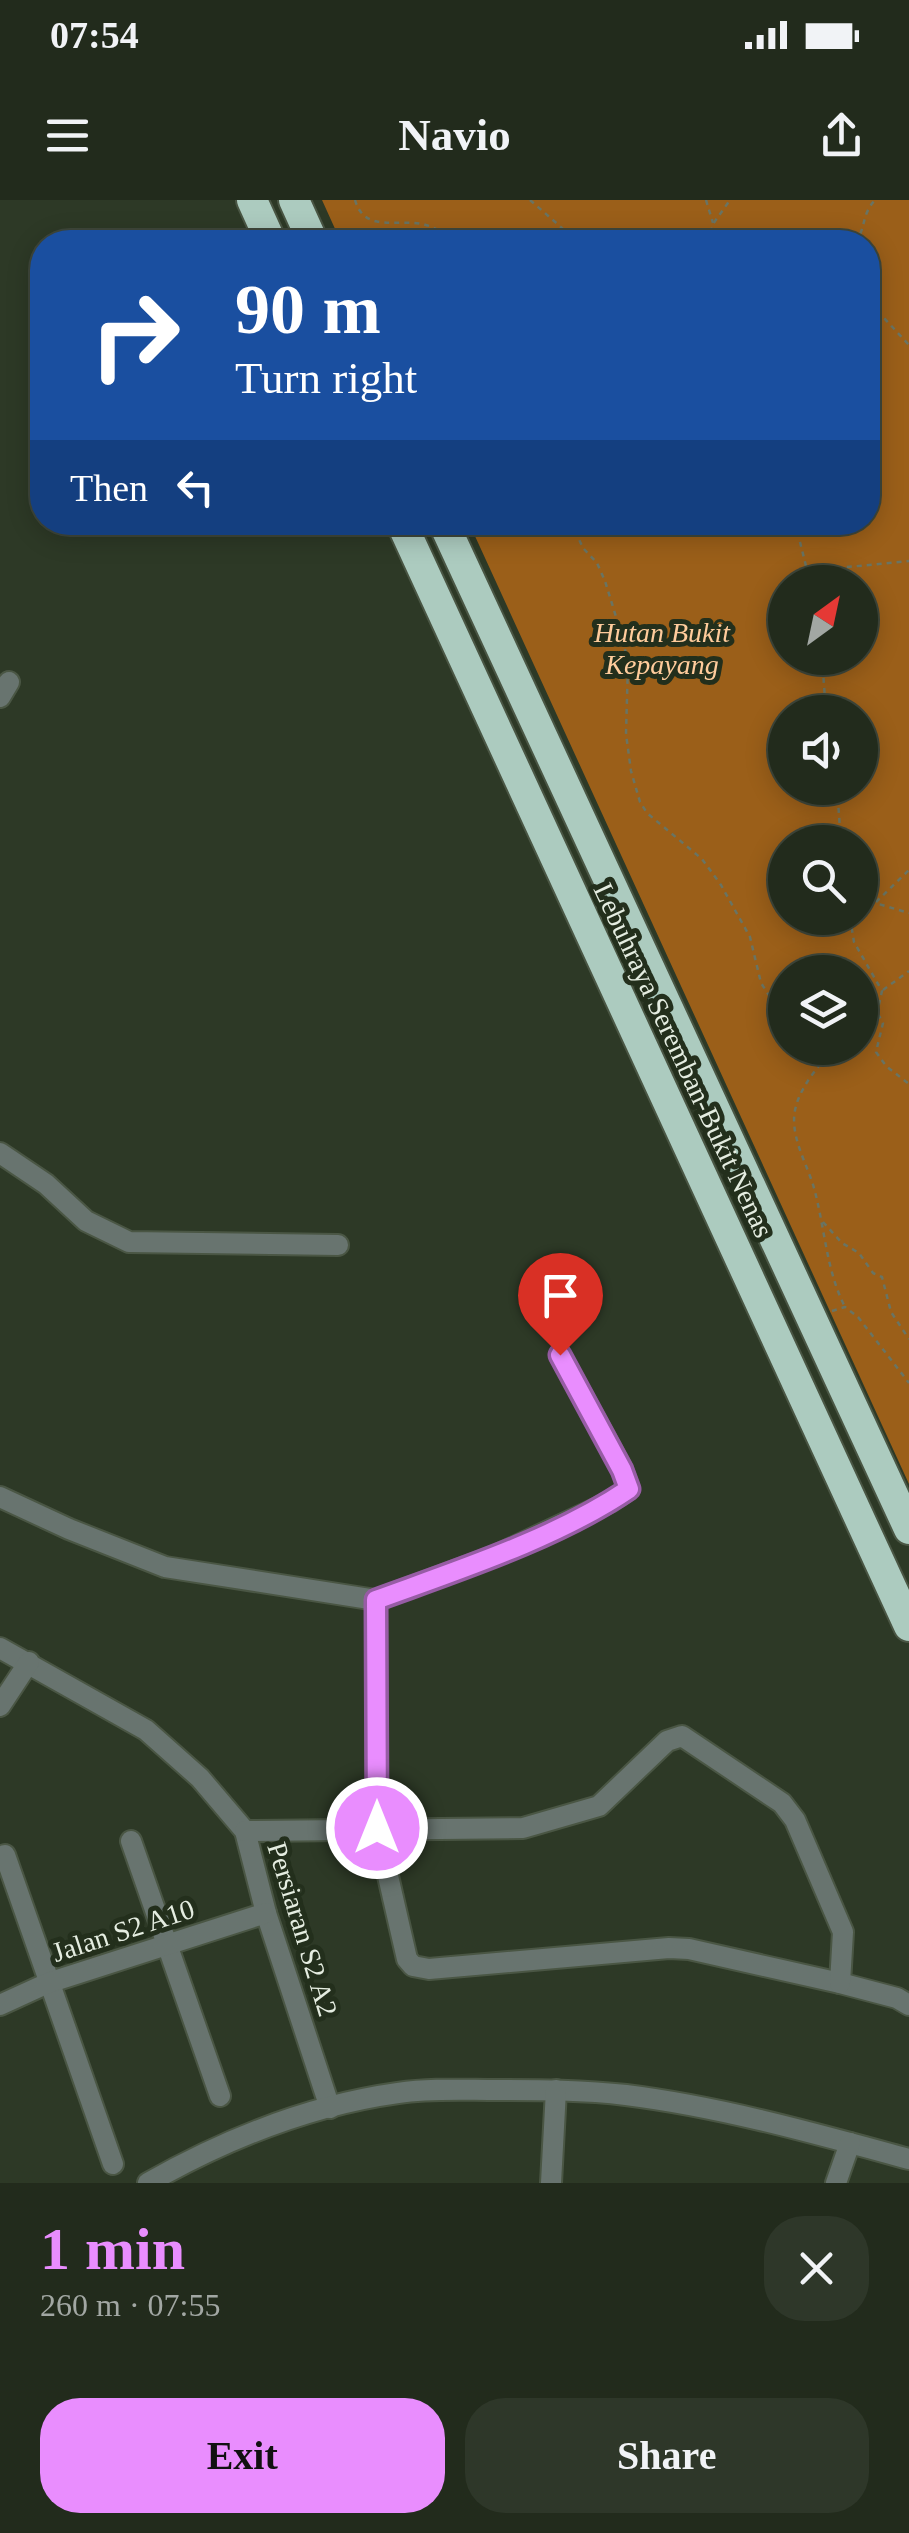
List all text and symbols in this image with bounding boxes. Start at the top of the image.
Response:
text: 07:54 [50,14,139,56]
icon: menu [40,108,95,163]
icon: share [814,108,869,163]
text: Navio [398,110,511,160]
icon: right [70,270,200,400]
text: 90 m [235,271,381,348]
text: Turn right [235,353,417,403]
icon: left [168,460,223,515]
text: Then [70,467,148,509]
north arrow [768,565,878,675]
map controls [768,565,878,1065]
park label: Hutan Bukit Kepayang [593,617,731,680]
button: sound [768,695,878,805]
button: search [768,825,878,935]
street label: Lebuhraya Seremban-Bukit Nenas [588,878,779,1242]
button: layers [768,955,878,1065]
pin [518,1253,603,1356]
icon: arrive [533,1268,588,1323]
position arrow [325,1776,429,1880]
street label: Persiaran S2 A2 [261,1838,344,2020]
street label: Jalan S2 A10 [48,1893,198,1968]
text: 1 min [40,2216,185,2282]
button: close [764,2216,869,2321]
text: 260 m · 07:55 [40,2287,220,2323]
button: Exit [40,2398,445,2513]
button: Share [465,2398,869,2513]

